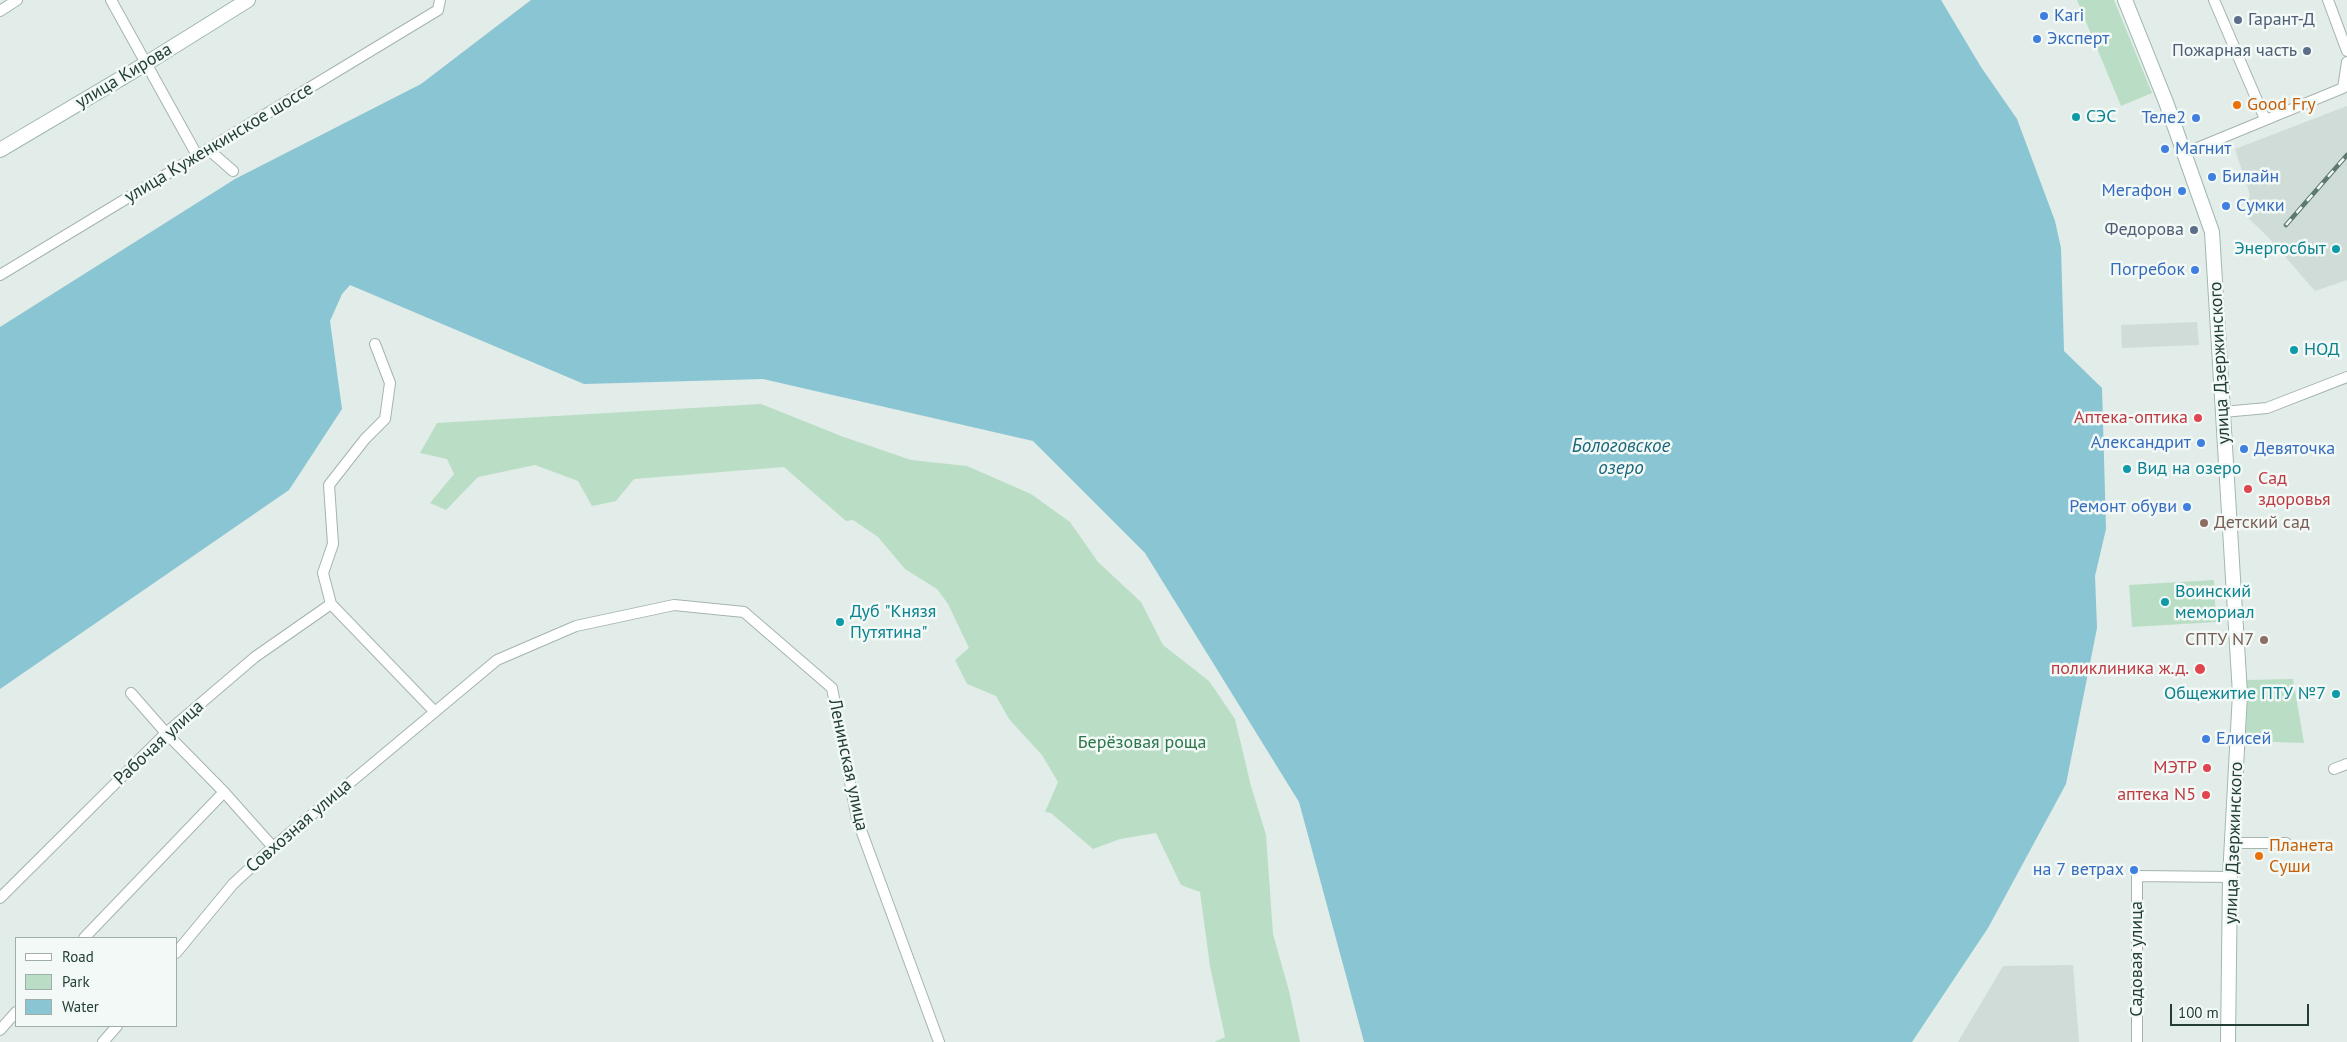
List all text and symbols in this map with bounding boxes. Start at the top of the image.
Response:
place label: Kari [2054,5,2084,27]
place label: Гарант-Д [2248,9,2315,31]
marker: Kari [2038,10,2050,22]
marker: Гарант-Д [2232,14,2244,26]
place label: Эксперт [2047,28,2109,50]
marker: Эксперт [2031,33,2043,45]
street label: улица Кирова [72,39,176,113]
place label: Пожарная часть [2172,40,2297,62]
marker: Пожарная часть [2301,45,2313,57]
street label: улица Куженкинское шоссе [121,78,317,208]
place label: Good Fry [2247,94,2316,116]
marker: Good Fry [2231,99,2243,111]
place label: СЭС [2086,106,2117,128]
place label: Теле2 [2142,107,2186,129]
marker: СЭС [2070,111,2082,123]
marker: Теле2 [2190,112,2202,124]
place label: Магнит [2175,138,2232,160]
marker: Магнит [2159,143,2171,155]
place label: Билайн [2222,166,2279,188]
marker: Билайн [2206,171,2218,183]
place label: Мегафон [2101,180,2172,202]
marker: Мегафон [2176,185,2188,197]
place label: Сумки [2236,195,2285,217]
marker: Сумки [2220,200,2232,212]
place label: Федорова [2105,219,2184,241]
marker: Федорова [2188,224,2200,236]
place label: Энергосбыт [2234,238,2326,260]
marker: Энергосбыт [2330,243,2342,255]
place label: Погребок [2110,259,2185,281]
marker: Погребок [2189,264,2201,276]
street label: улица Дзержинского [2205,281,2235,445]
place label: НОД [2304,339,2340,361]
marker: НОД [2288,344,2300,356]
place label: Аптека-оптика [2074,407,2188,429]
marker: Аптека-оптика [2192,412,2204,424]
place label: Александрит [2091,432,2191,454]
water label: Бологовское озеро [1572,436,1670,480]
marker: Александрит [2195,437,2207,449]
place label: Девяточка [2254,438,2335,460]
marker: Девяточка [2238,443,2250,455]
place label: Вид на озеро [2137,458,2241,480]
marker: Вид на озеро [2121,463,2133,475]
place label: Сад здоровья [2258,468,2331,510]
marker: Сад здоровья [2242,483,2254,495]
place label: Ремонт обуви [2069,496,2177,518]
marker: Ремонт обуви [2181,501,2193,513]
place label: Детский сад [2214,512,2310,534]
marker: Детский сад [2198,517,2210,529]
place label: Воинский мемориал [2175,581,2255,624]
marker: Воинский мемориал [2159,596,2171,608]
place label: Дуб "Князя Путятина" [850,601,936,644]
marker: Дуб "Князя Путятина" [834,616,846,628]
place label: СПТУ N7 [2185,629,2254,651]
marker: СПТУ N7 [2258,634,2270,646]
place label: поликлиника ж.д. [2051,658,2189,680]
marker: поликлиника ж.д. [2193,662,2207,676]
place label: Общежитие ПТУ №7 [2164,683,2326,705]
marker: Общежитие ПТУ №7 [2330,688,2342,700]
street label: Рабочая улица [110,696,208,790]
street label: Ленинская улица [823,697,873,833]
place label: Елисей [2216,728,2271,750]
park label: Берёзовая роща [1078,732,1206,754]
marker: Елисей [2200,733,2212,745]
place label: МЭТР [2153,757,2197,779]
street label: улица Дзержинского [2220,761,2248,925]
marker: МЭТР [2201,762,2213,774]
street label: Совхозная улица [242,774,356,878]
place label: аптека N5 [2117,784,2196,806]
marker: аптека N5 [2200,789,2212,801]
place label: Планета Суши [2269,835,2334,878]
marker: Планета Суши [2253,850,2265,862]
place label: на 7 ветрах [2033,859,2124,881]
marker: на 7 ветрах [2128,864,2140,876]
street label: Садовая улица [2126,901,2148,1017]
legend [15,937,178,1027]
text: Road [62,947,94,966]
text: Park [62,972,90,991]
scale bar [2172,994,2311,1026]
text: Water [62,997,99,1016]
text: 100 m [2178,1003,2219,1022]

